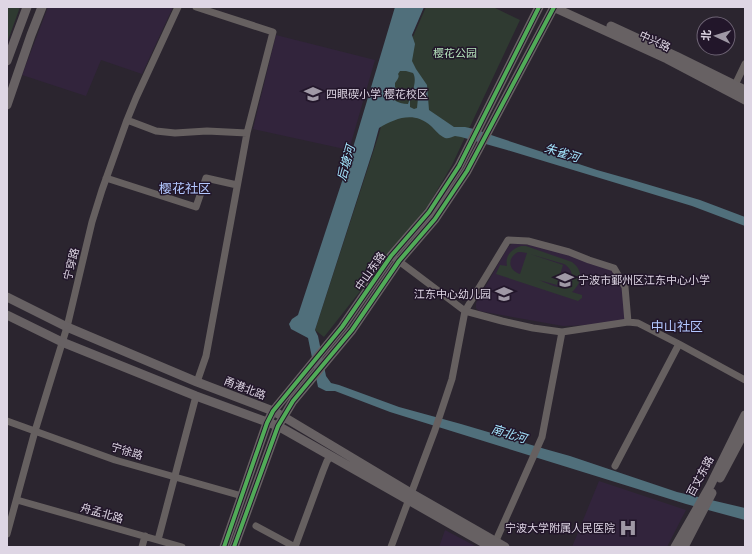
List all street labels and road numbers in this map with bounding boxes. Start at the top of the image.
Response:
street label: 中兴路 [637,28,673,54]
street label: 宁穿路 [60,246,82,282]
street label: 中山东路 [352,249,388,293]
street label: 甬港北路 [222,374,268,402]
street label: 宁徐路 [109,439,145,463]
street label: 百丈东路 [683,453,717,499]
street label: 舟孟北路 [79,500,125,526]

